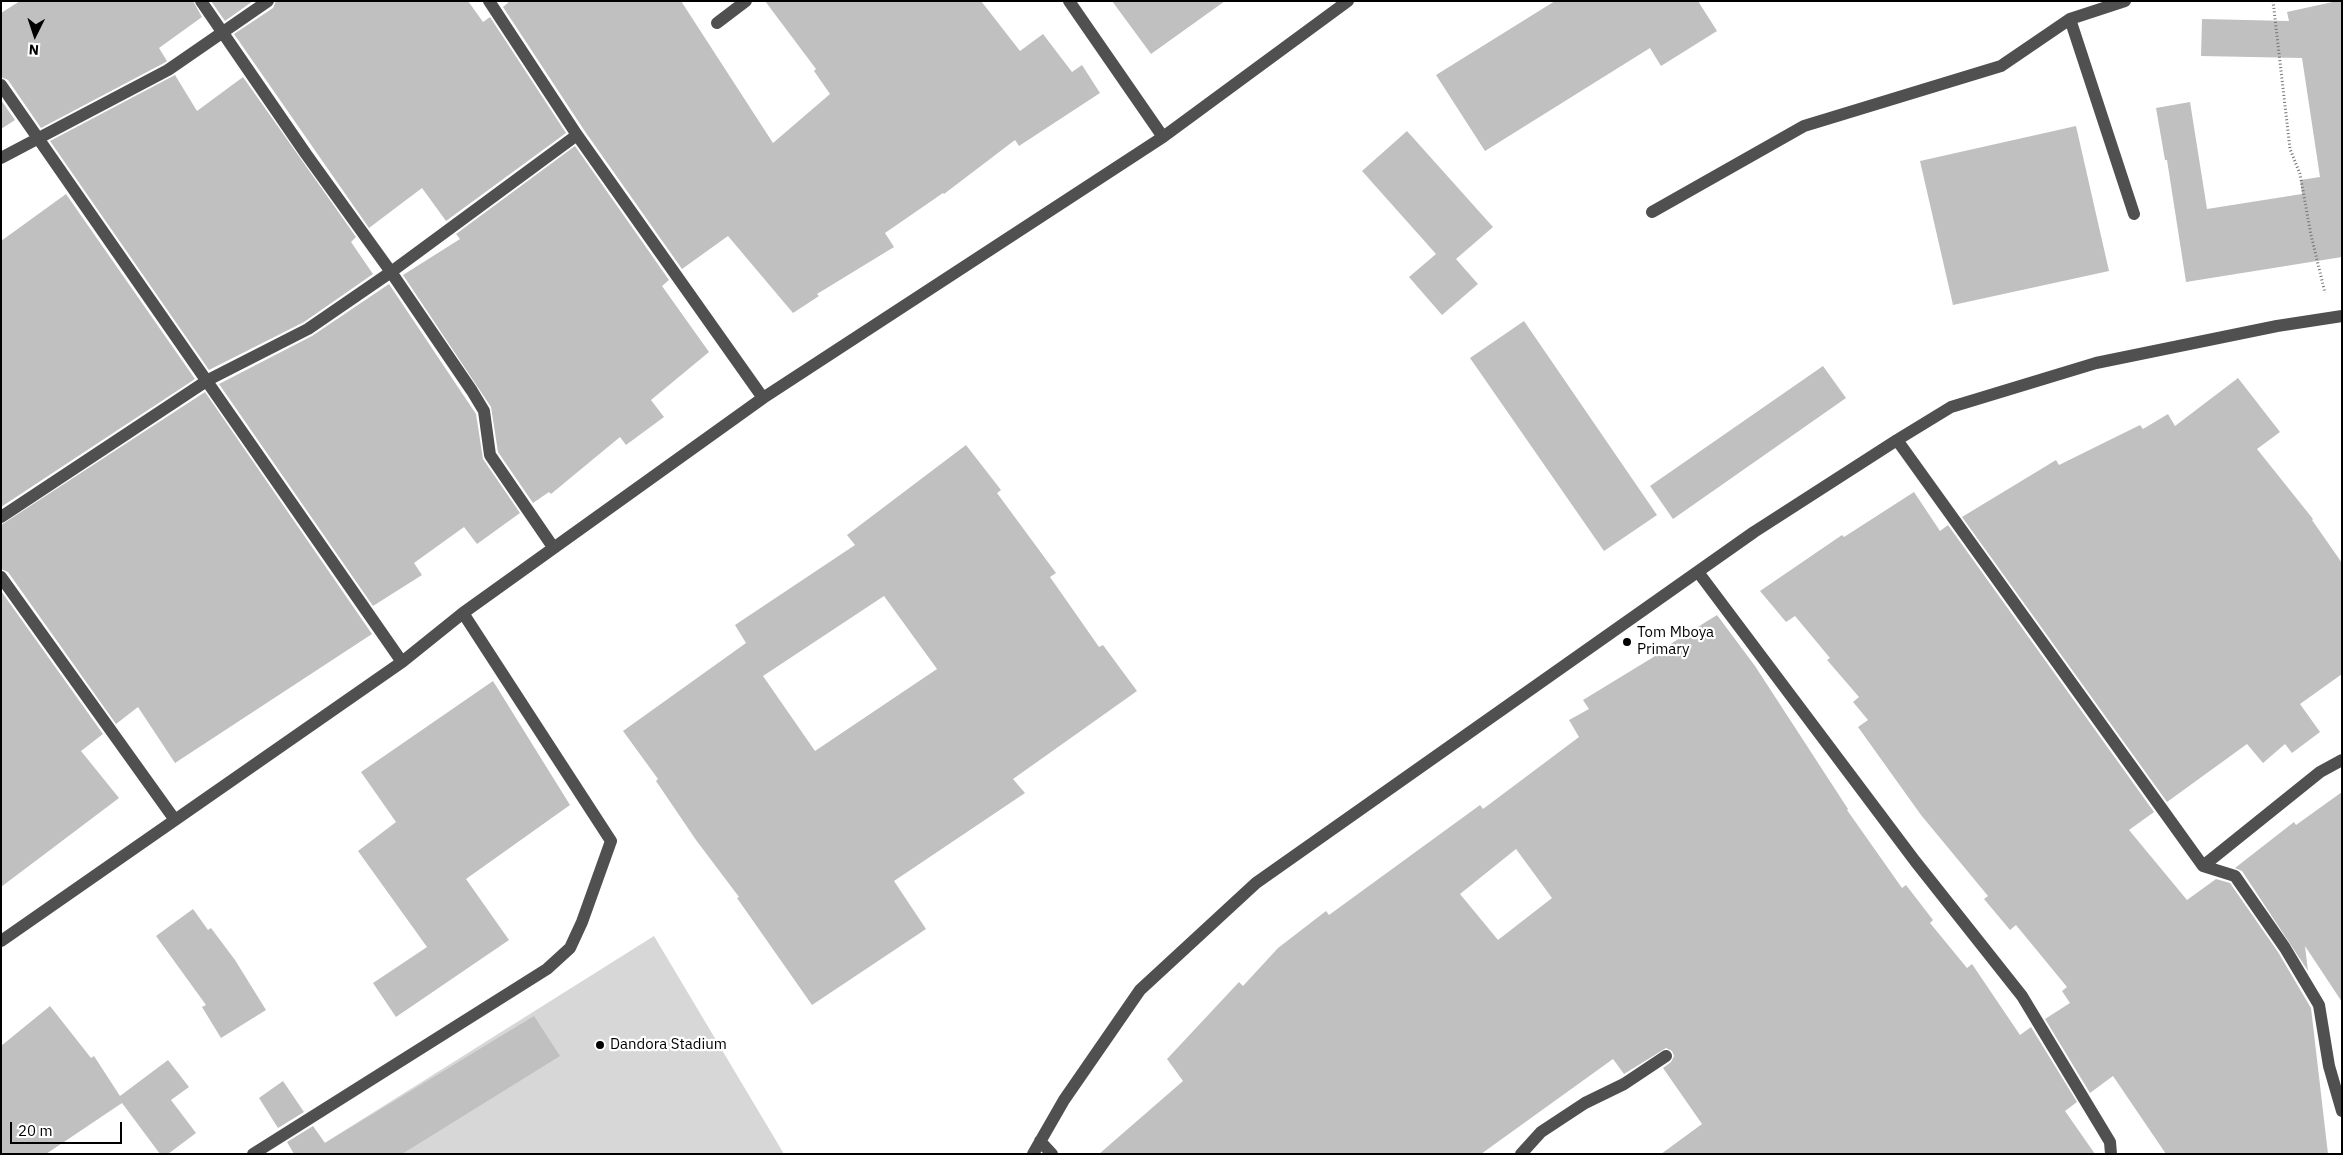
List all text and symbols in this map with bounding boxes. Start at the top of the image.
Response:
north arrow [10,10,60,60]
text: N [28,41,40,59]
place label: Tom Mboya Primary [1637,624,1714,659]
marker: Tom Mboya Primary [1621,636,1633,648]
place label: Dandora Stadium [610,1036,727,1054]
marker: Dandora Stadium [594,1039,606,1051]
scale bar [12,1112,125,1144]
text: 20 m [18,1121,53,1140]

